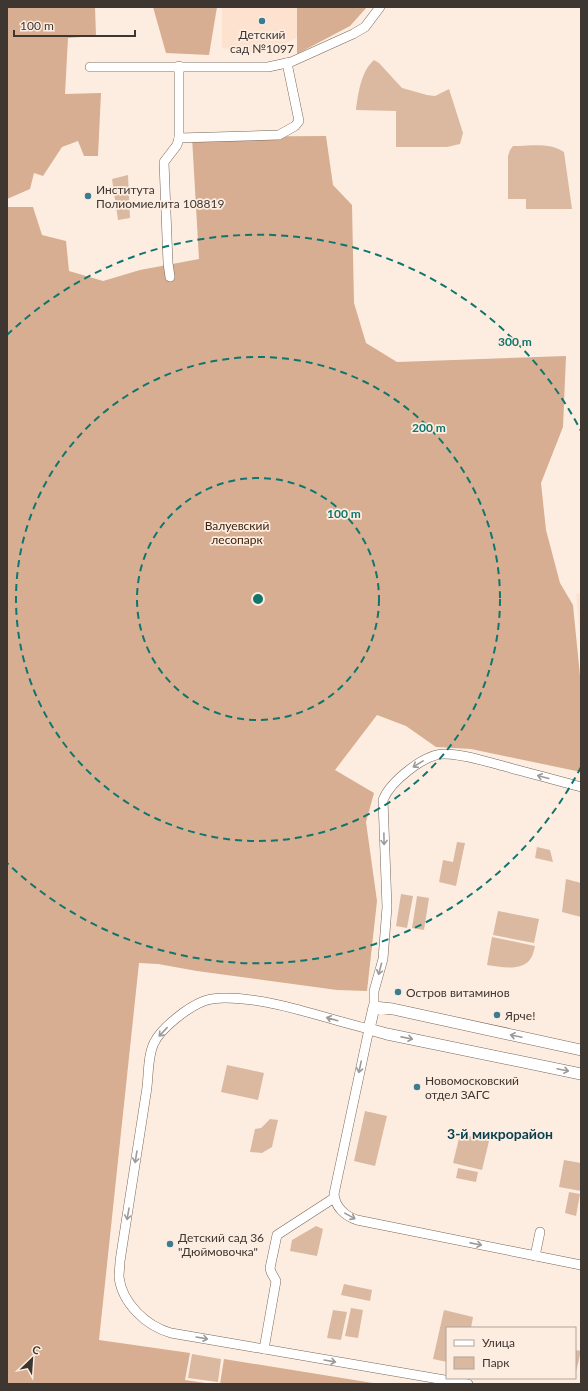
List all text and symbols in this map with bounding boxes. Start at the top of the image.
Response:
scale bar [14,12,135,38]
marker: Детский сад №1097 [257,16,267,26]
text: 100 m [20,18,54,33]
place label: Детский сад №1097 [230,27,294,56]
place label: Института Полиомиелита 108819 [96,182,224,211]
marker: Института Полиомиелита 108819 [83,191,93,201]
text: 300 m [498,334,532,349]
text: 200 m [412,420,446,435]
text: 100 m [327,506,361,521]
park label: Валуевский лесопарк [205,518,269,547]
centre of rings [251,592,265,606]
one-way arrow [412,761,424,769]
one-way arrow [537,772,550,780]
one-way arrow [380,832,388,845]
one-way arrow [376,962,384,975]
place label: Остров витаминов [406,985,510,1000]
marker: Остров витаминов [393,987,403,997]
place label: Ярче! [504,1008,535,1023]
marker: Ярче! [492,1010,502,1020]
one-way arrow [325,1014,338,1022]
one-way arrow [158,1027,167,1037]
one-way arrow [509,1031,522,1039]
one-way arrow [400,1035,413,1043]
one-way arrow [356,1060,364,1073]
one-way arrow [556,1067,569,1075]
place label: Новомосковский отдел ЗАГС [425,1073,519,1102]
marker: Новомосковский отдел ЗАГС [412,1082,422,1092]
district label: 3-й микрорайон [447,1125,553,1142]
one-way arrow [132,1150,140,1163]
one-way arrow [124,1207,132,1220]
one-way arrow [344,1212,356,1220]
place label: Детский сад 36 "Дюймовочка" [178,1230,264,1259]
marker: Детский сад 36 "Дюймовочка" [165,1239,175,1249]
one-way arrow [469,1240,482,1248]
legend [446,1327,576,1379]
one-way arrow [195,1334,208,1342]
text: Улица [482,1335,515,1350]
north arrow [12,1339,52,1379]
text: С [30,1342,43,1357]
text: Парк [482,1355,510,1370]
one-way arrow [323,1357,336,1365]

